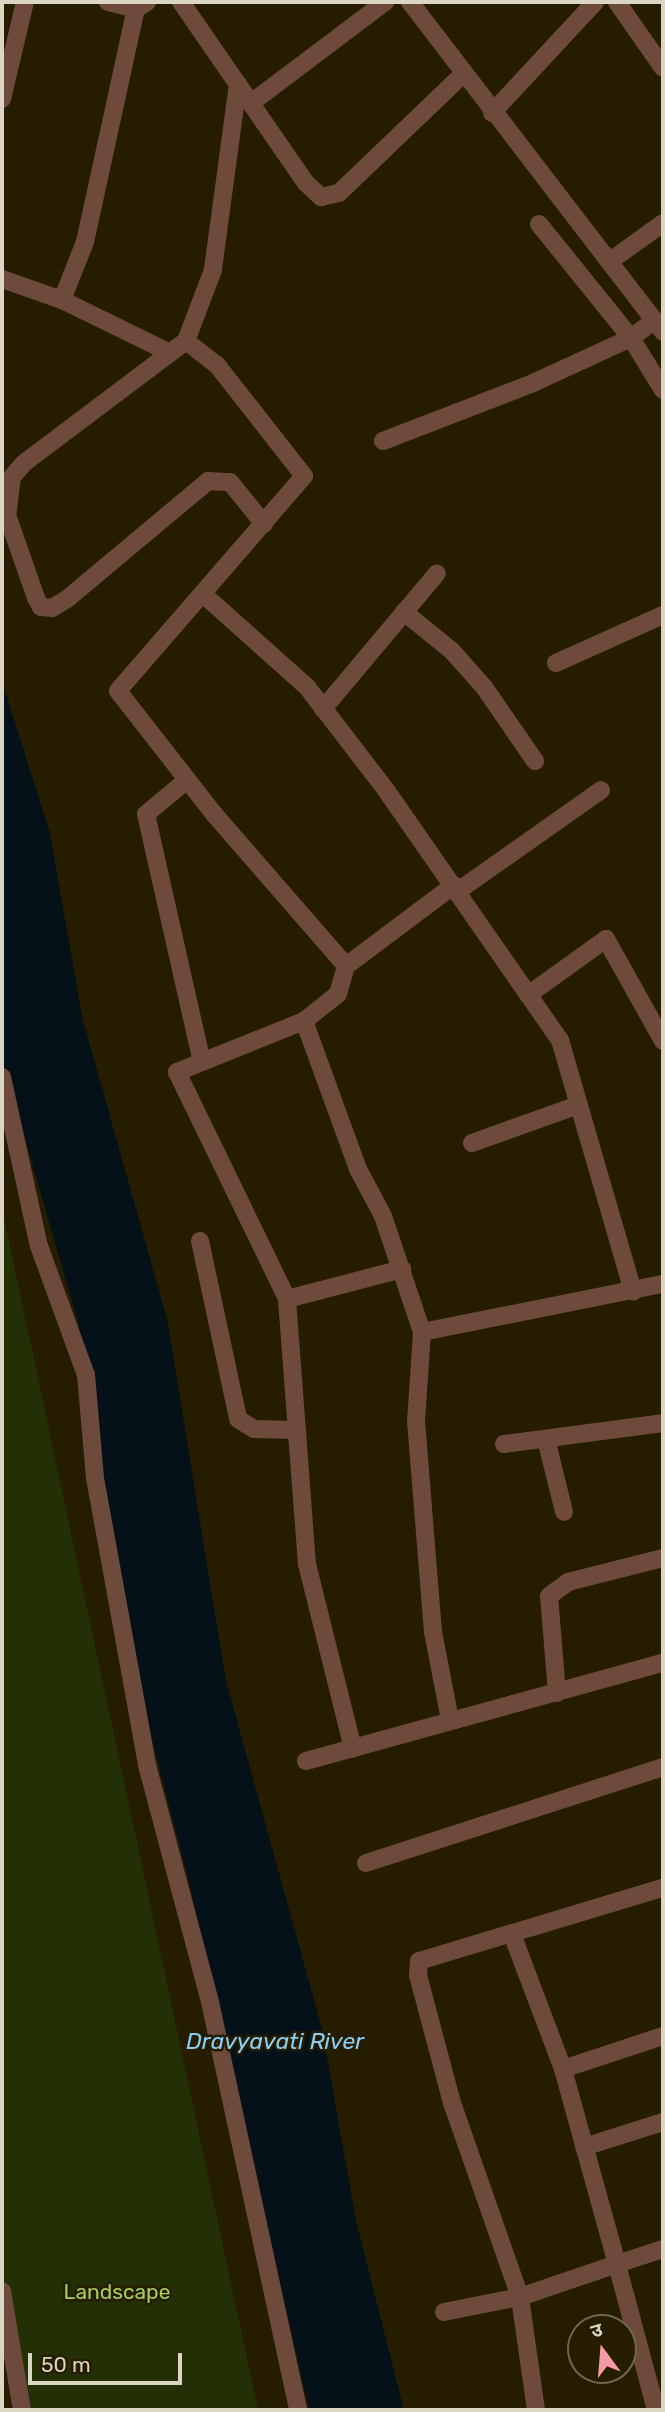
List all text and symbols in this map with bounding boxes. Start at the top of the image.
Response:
water label: Dravyavati River [186,2027,364,2055]
park label: Landscape [64,2279,170,2305]
north arrow [567,2314,637,2384]
text: उ [588,2318,605,2343]
scale bar [32,2338,186,2382]
text: 50 m [41,2352,91,2377]

